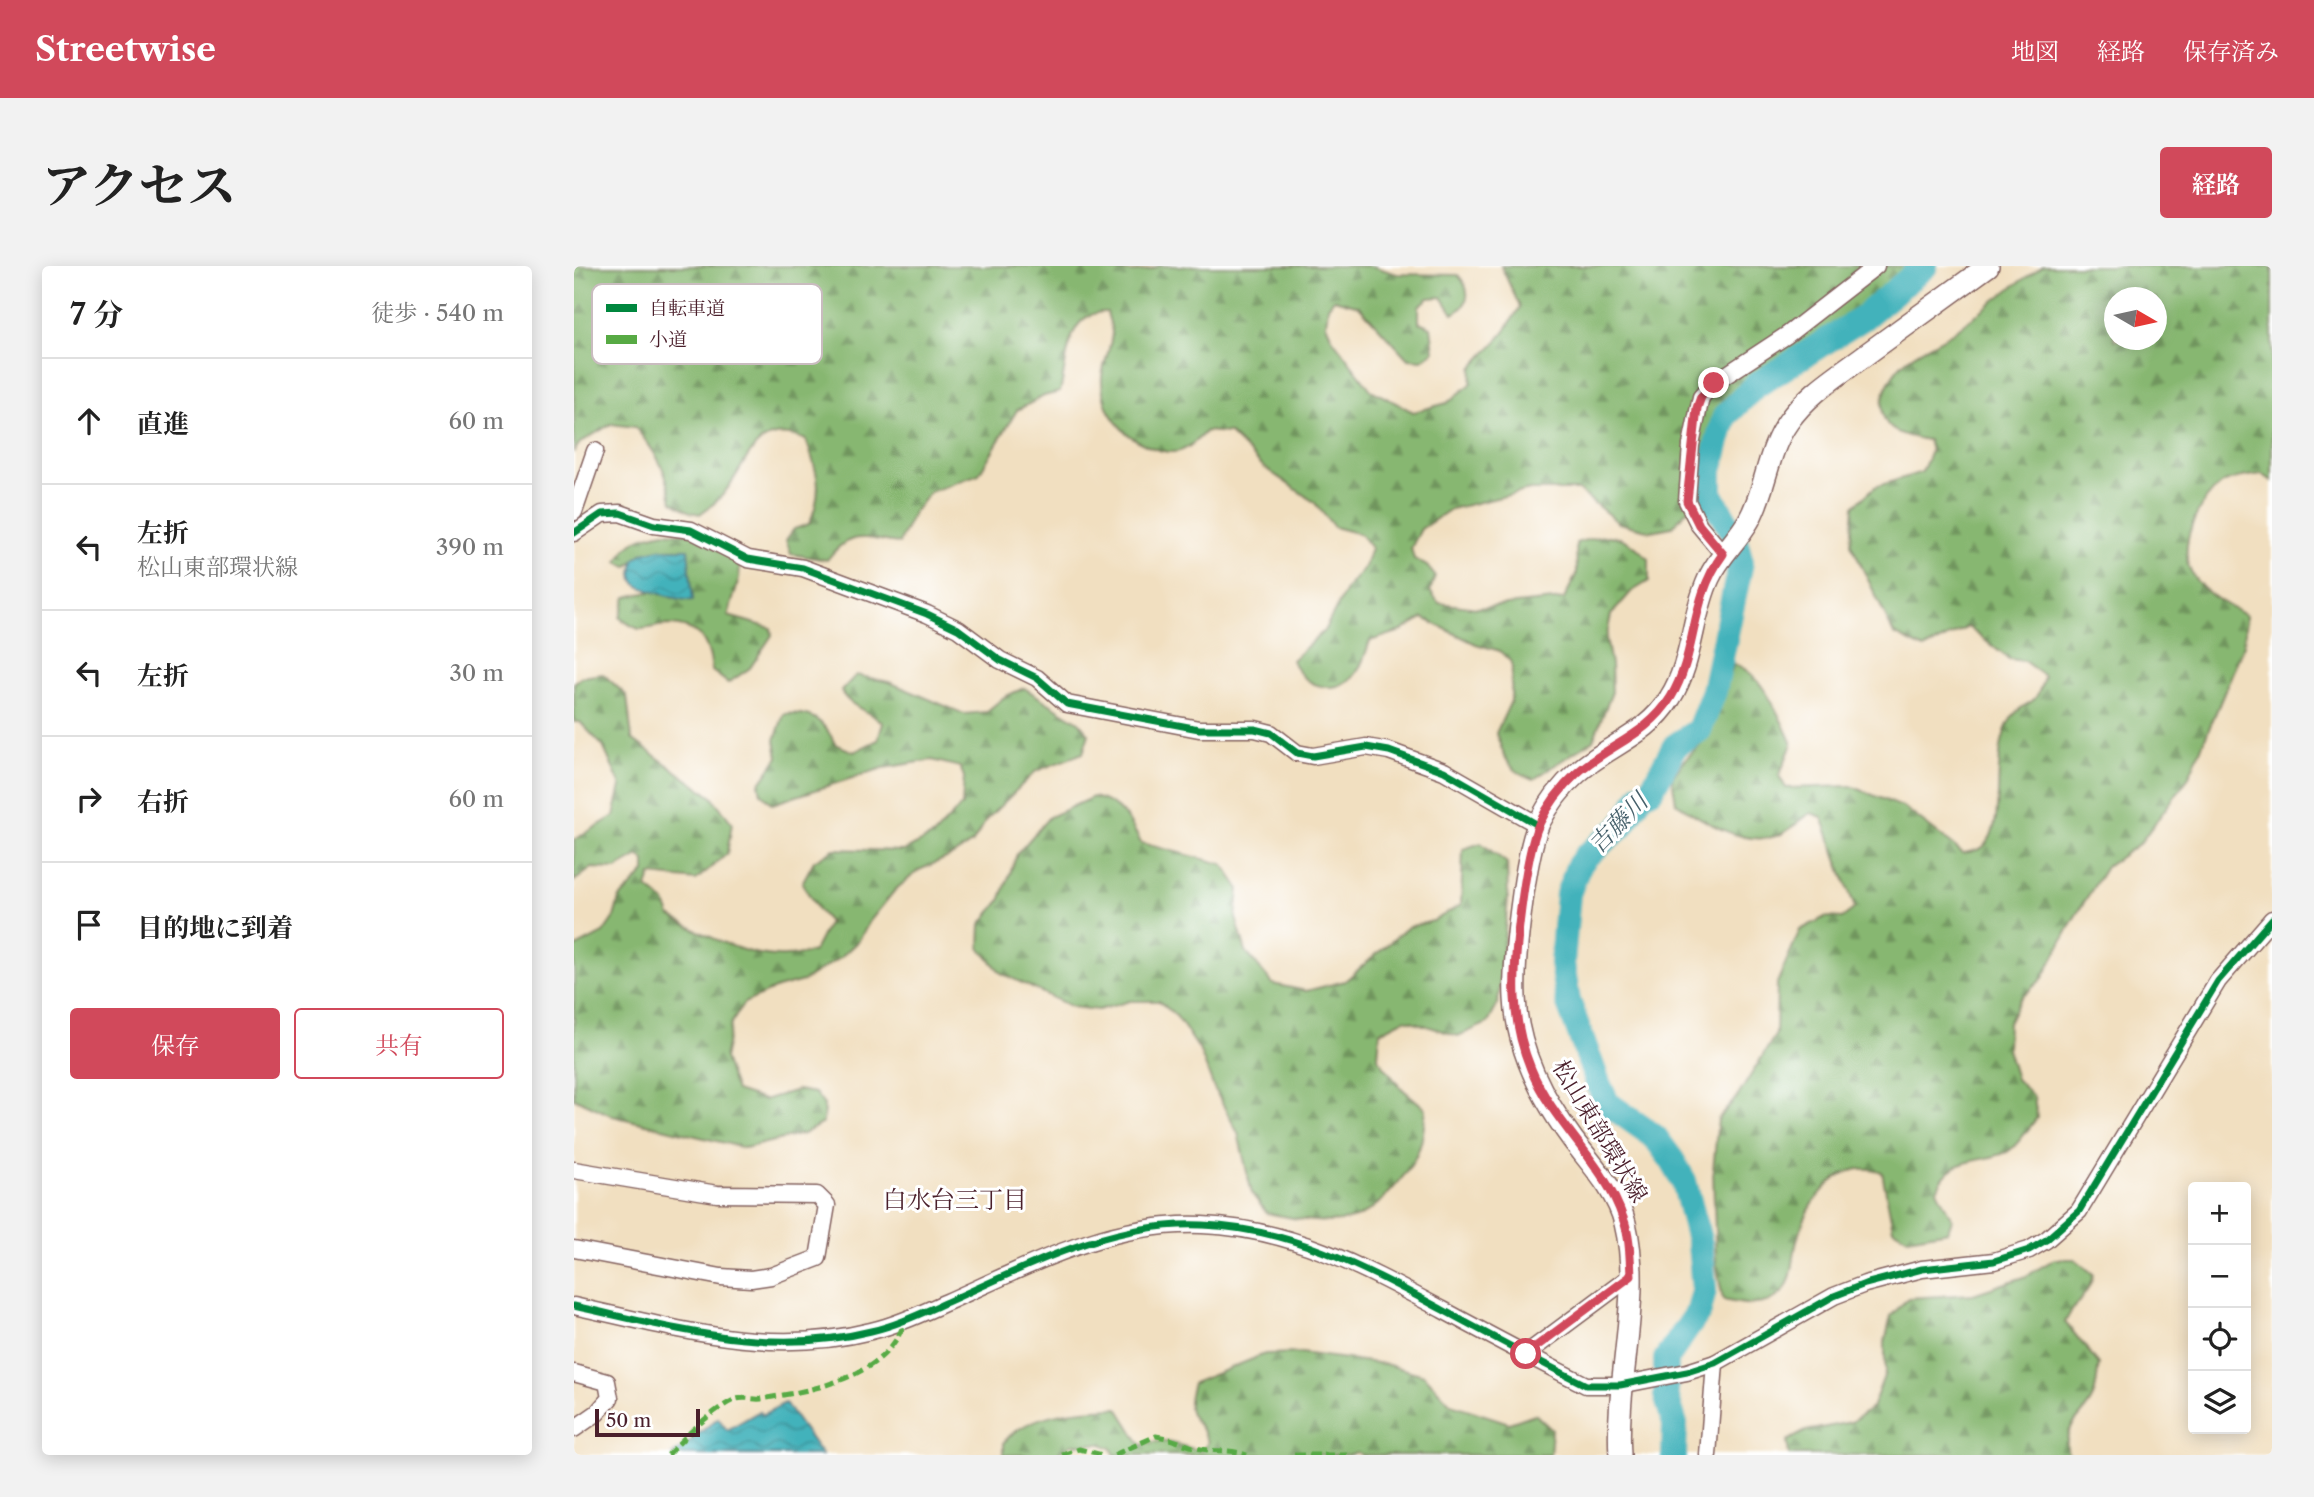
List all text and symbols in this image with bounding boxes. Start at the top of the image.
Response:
text: Streetwise [35,29,216,70]
text: 地図 [2011,37,2059,66]
text: 経路 [2097,37,2145,66]
text: 保存済み [2183,37,2279,66]
button: 経路 [2160,147,2272,218]
text: アクセス [42,155,237,216]
legend [592,284,822,364]
north arrow [2104,287,2167,350]
text: 7 分 [70,296,123,333]
text: 自転車道 [649,297,725,320]
text: 徒歩 · 540 m [371,299,504,327]
text: 小道 [649,328,687,351]
route end [1698,367,1729,398]
icon: ahead [70,402,108,440]
text: 60 m [448,407,504,435]
text: 直進 [137,408,189,440]
text: 左折 [137,517,189,549]
icon: left [70,528,108,566]
text: 390 m [436,533,504,561]
text: 松山東部環状線 [137,553,298,581]
icon: left [70,654,108,692]
text: 30 m [449,659,504,687]
text: 左折 [137,660,189,692]
icon: right [70,780,108,818]
text: 60 m [448,785,504,813]
water label: 吉藤川 [1583,785,1656,859]
text: 右折 [137,786,189,818]
icon: arrive [70,906,108,944]
text: 目的地に到着 [137,912,293,944]
button: 保存 [70,1008,280,1079]
button: 共有 [294,1008,504,1079]
street label: 松山東部環状線 [1547,1055,1653,1207]
map controls [2188,1182,2251,1434]
button: + [2188,1182,2251,1245]
district label: 白水台三丁目 [883,1185,1027,1214]
button: − [2188,1245,2251,1308]
button: locate [2188,1308,2251,1371]
route start [1510,1338,1541,1369]
button: layers [2188,1371,2251,1434]
scale bar [595,1406,700,1438]
text: 50 m [606,1409,651,1432]

